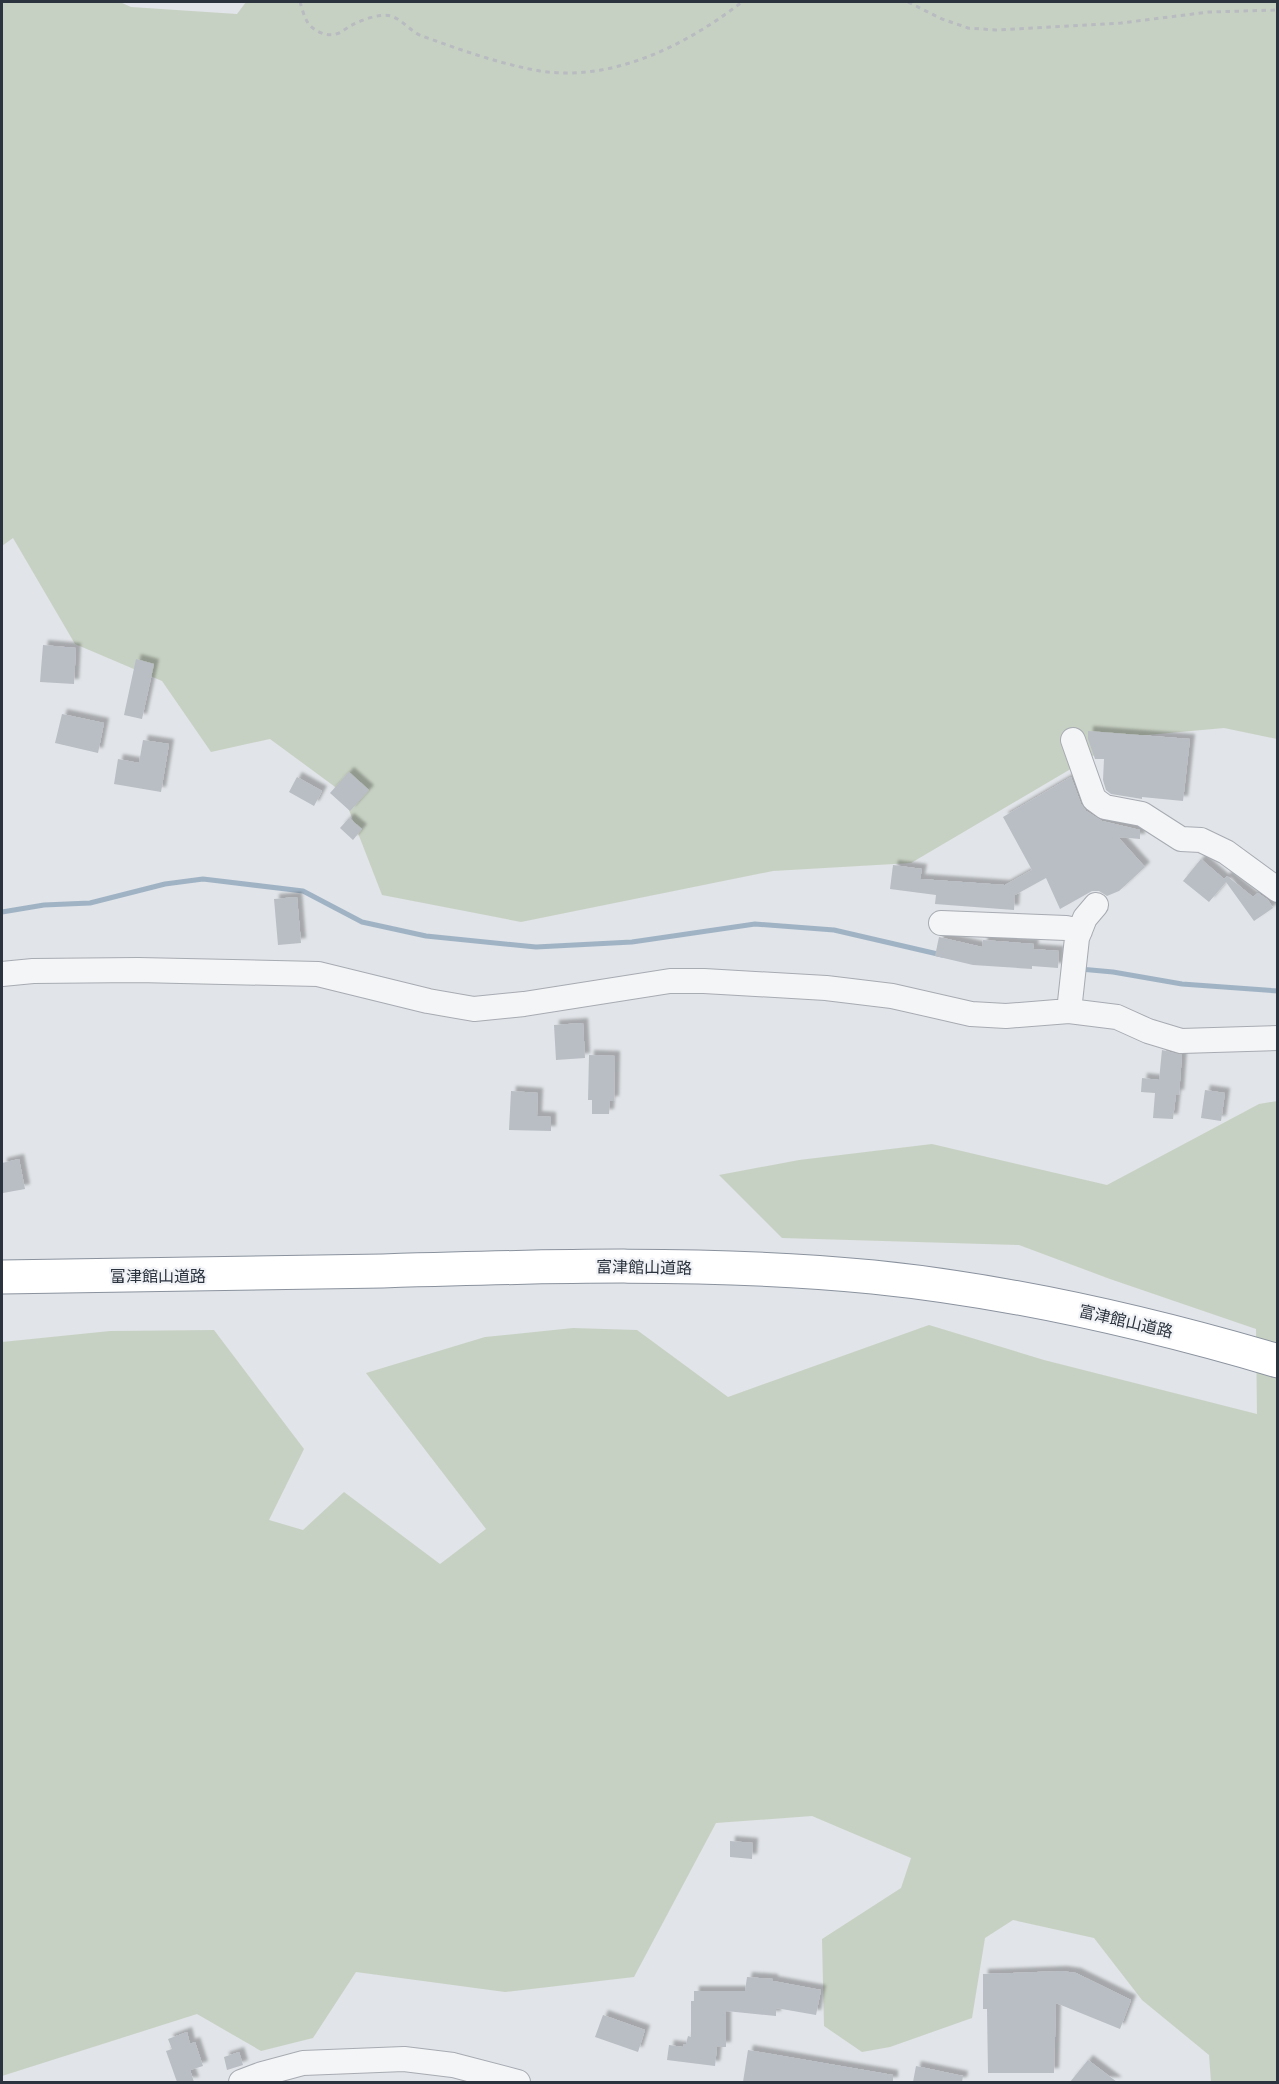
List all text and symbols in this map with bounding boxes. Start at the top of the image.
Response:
street label: 富津館山道路 [596,1257,692,1278]
street label: 富津館山道路 [110,1267,206,1286]
street label: 富津館山道路 [1077,1301,1175,1342]

